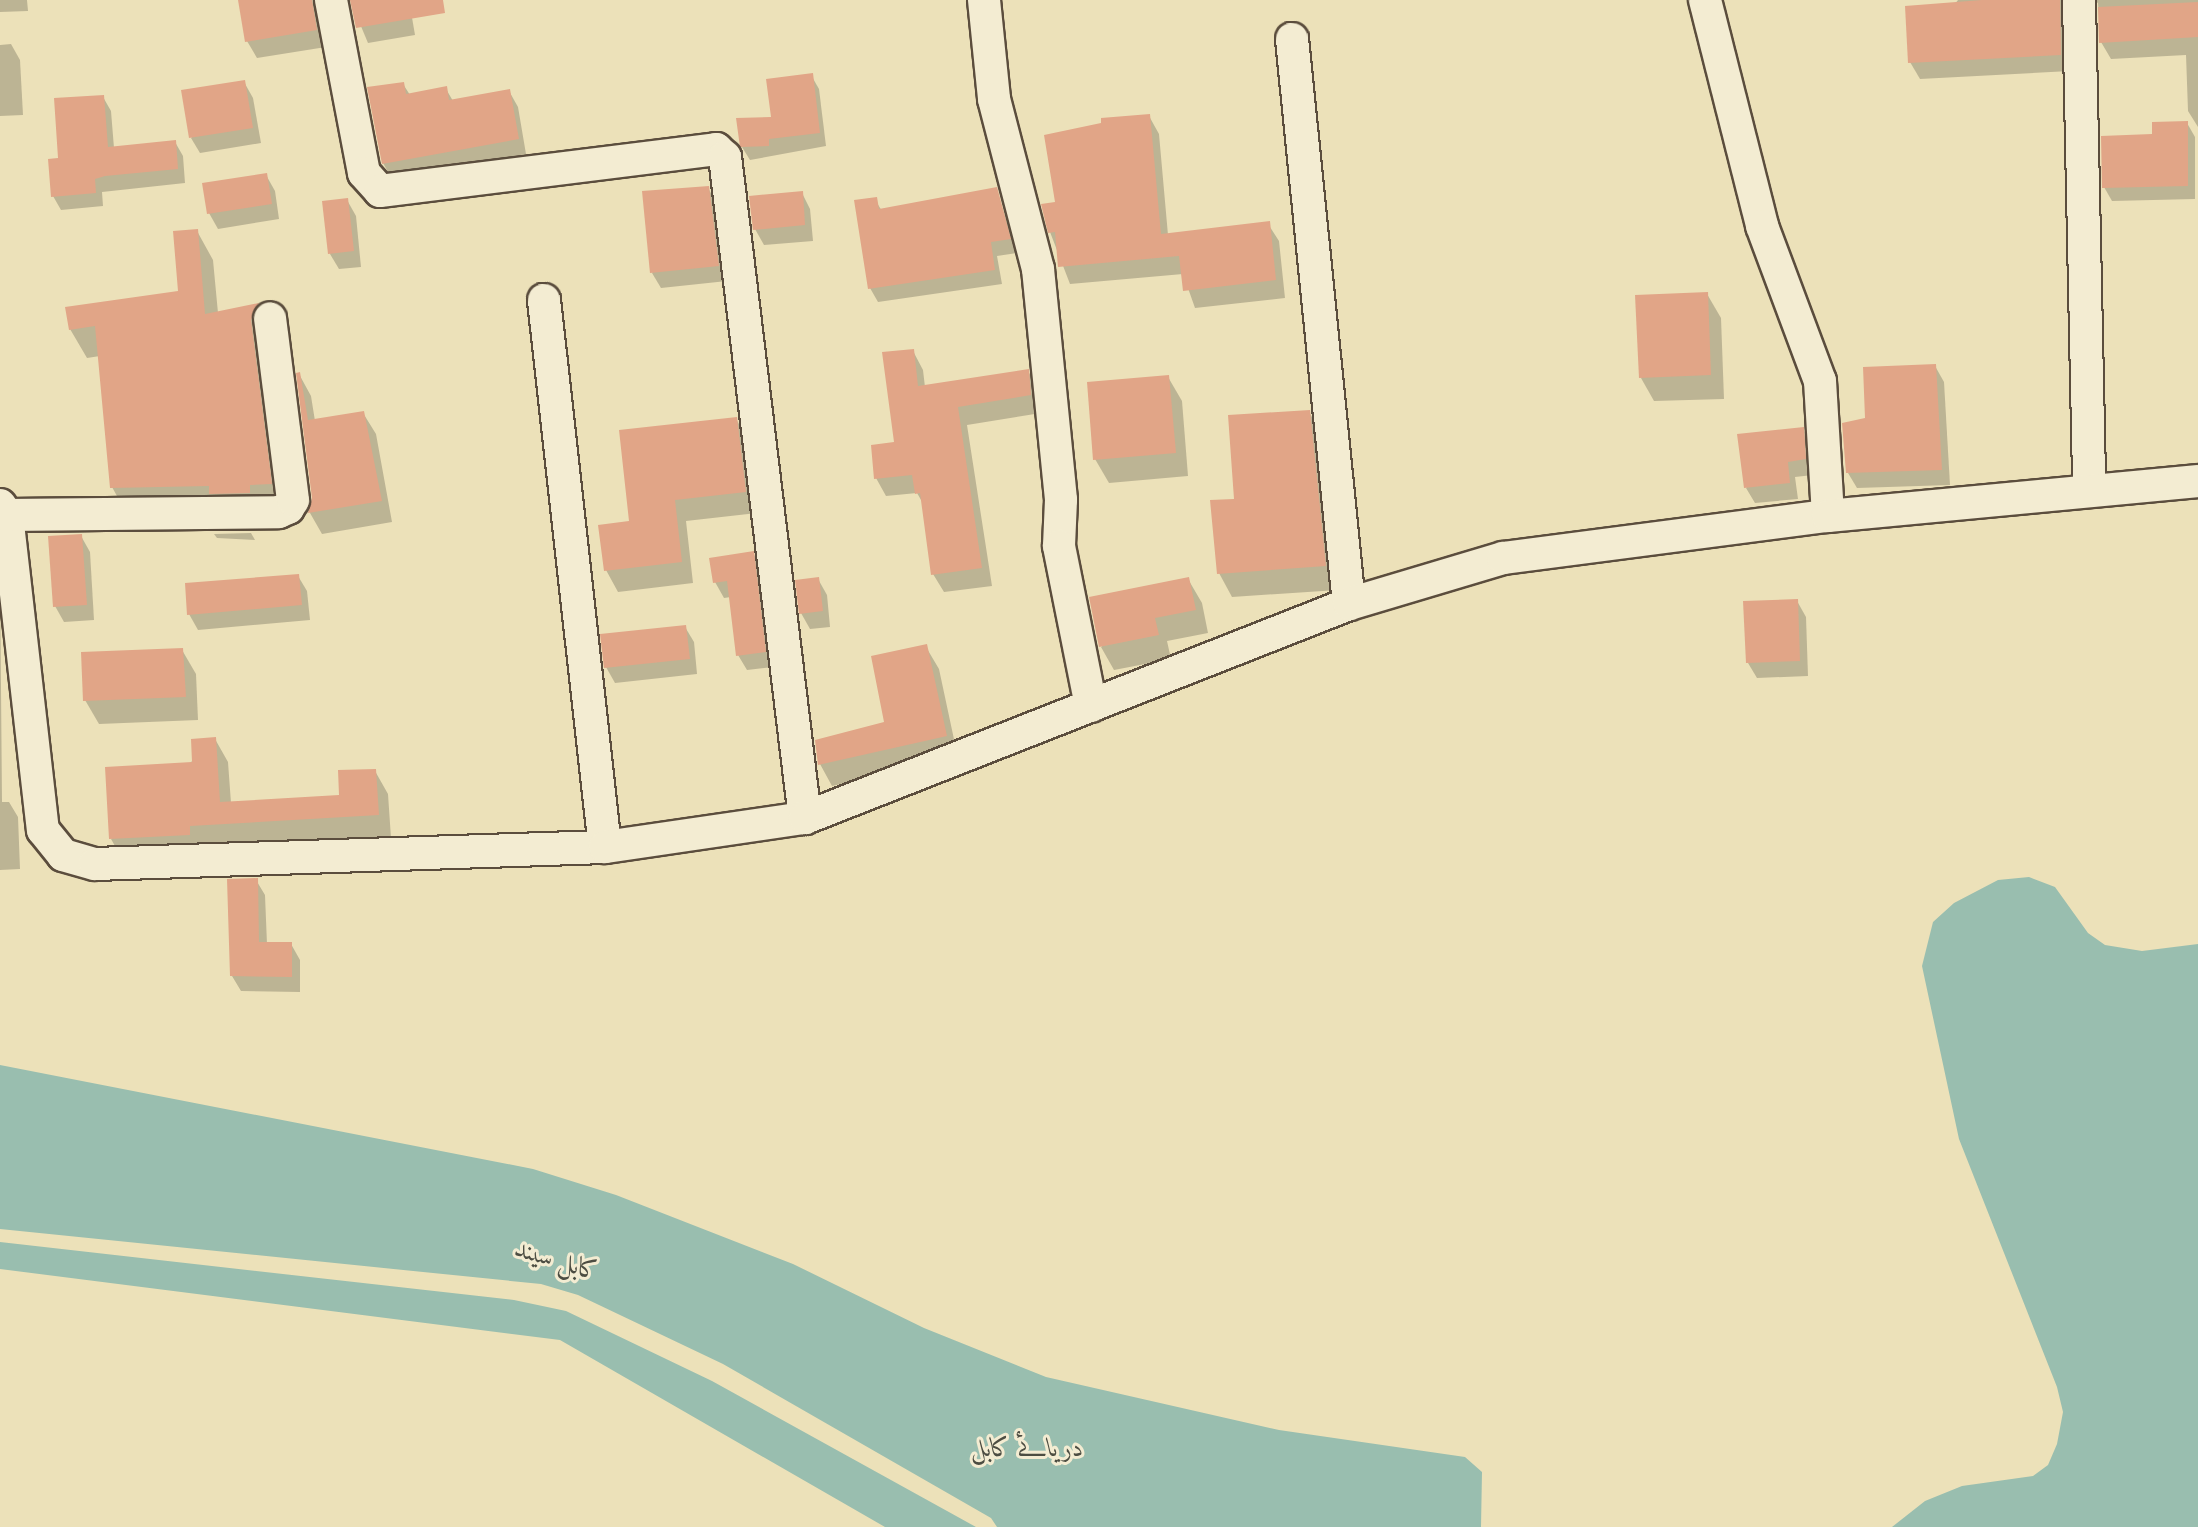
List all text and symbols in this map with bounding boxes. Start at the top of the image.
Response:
water label: کابل سيند [511,1234,603,1290]
water label: دریائے کابل [970,1434,1084,1466]

